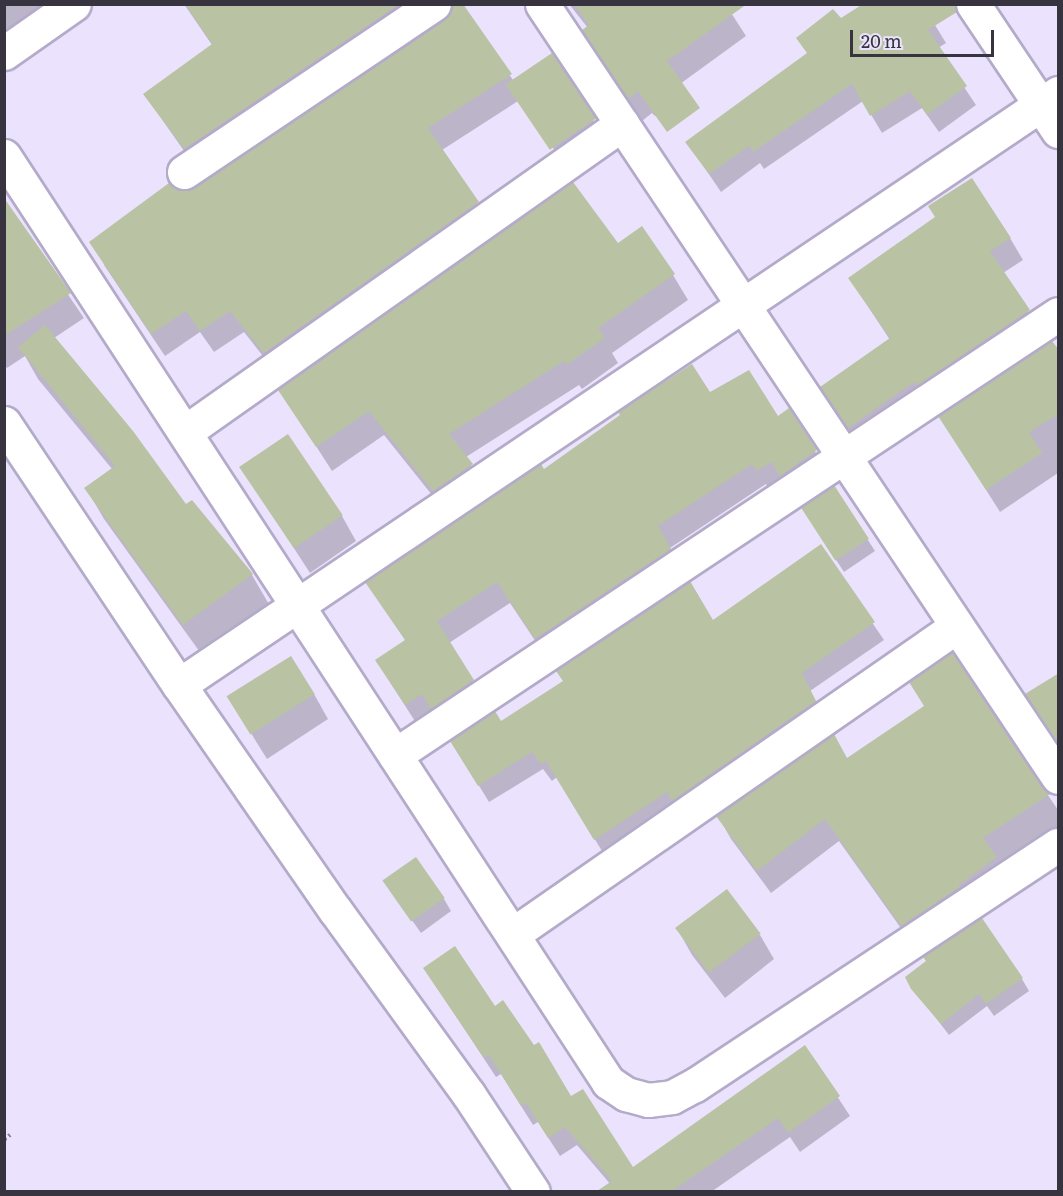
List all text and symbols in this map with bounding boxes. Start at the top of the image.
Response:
scale bar [853,18,997,56]
text: 20 m [861,27,902,54]

